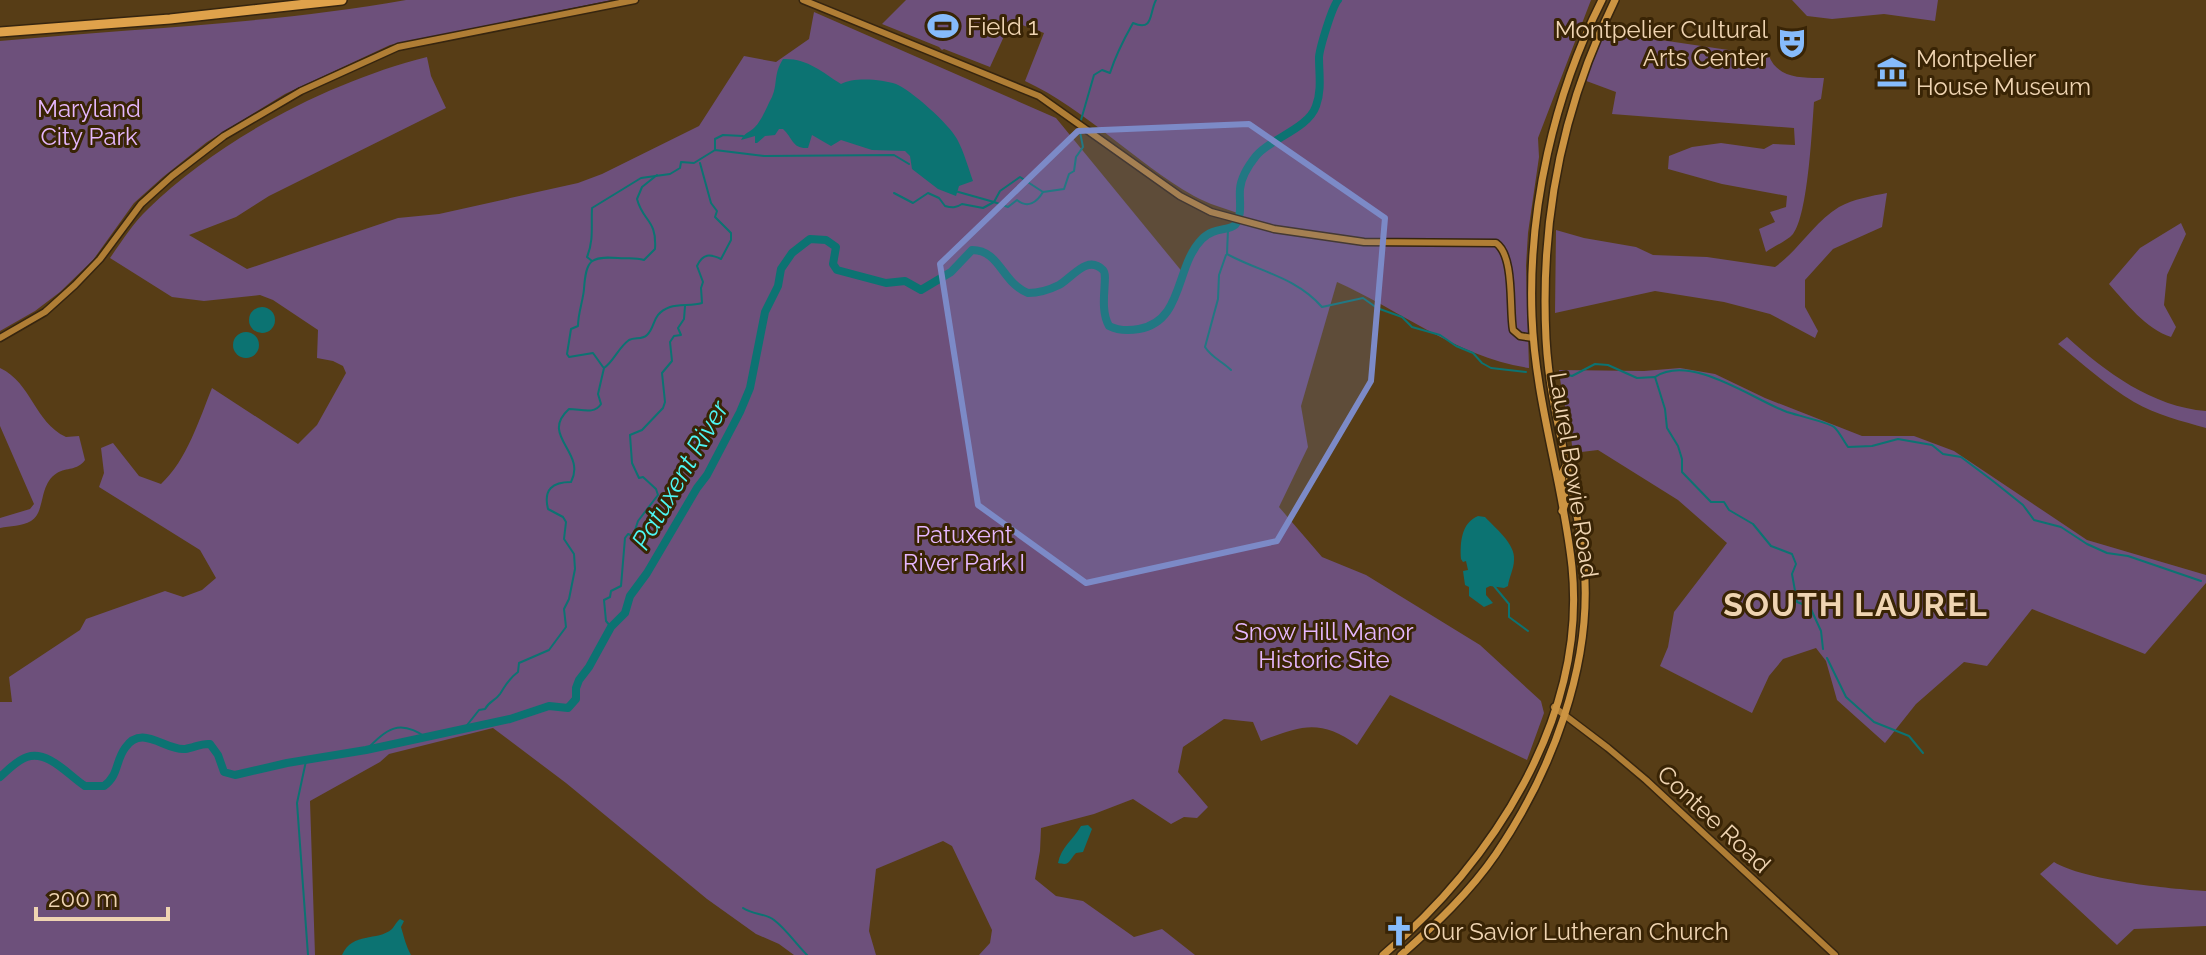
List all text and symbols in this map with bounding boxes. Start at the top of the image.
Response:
sports icon: Field 1 [926,9,960,43]
place label: Field 1 [967,12,1038,41]
place label: Montpelier Cultural Arts Center [1555,15,1769,72]
theatre icon: Montpelier Cultural Arts Center [1775,26,1809,60]
place label: Montpelier House Museum [1916,44,2091,101]
museum icon: Montpelier House Museum [1875,55,1909,89]
park label: Maryland City Park [37,94,141,151]
street label: Laurel Bowie Road [1543,370,1605,580]
water label: Patuxent River [625,395,735,554]
park label: Patuxent River Park I [903,520,1025,577]
district label: SOUTH LAUREL [1723,586,1989,623]
park label: Snow Hill Manor Historic Site [1234,617,1414,674]
street label: Contee Road [1651,759,1777,879]
scale bar [36,871,168,921]
text: 200 m [48,884,118,913]
church icon: Our Savior Lutheran Church [1382,914,1416,948]
place label: Our Savior Lutheran Church [1423,917,1729,946]

